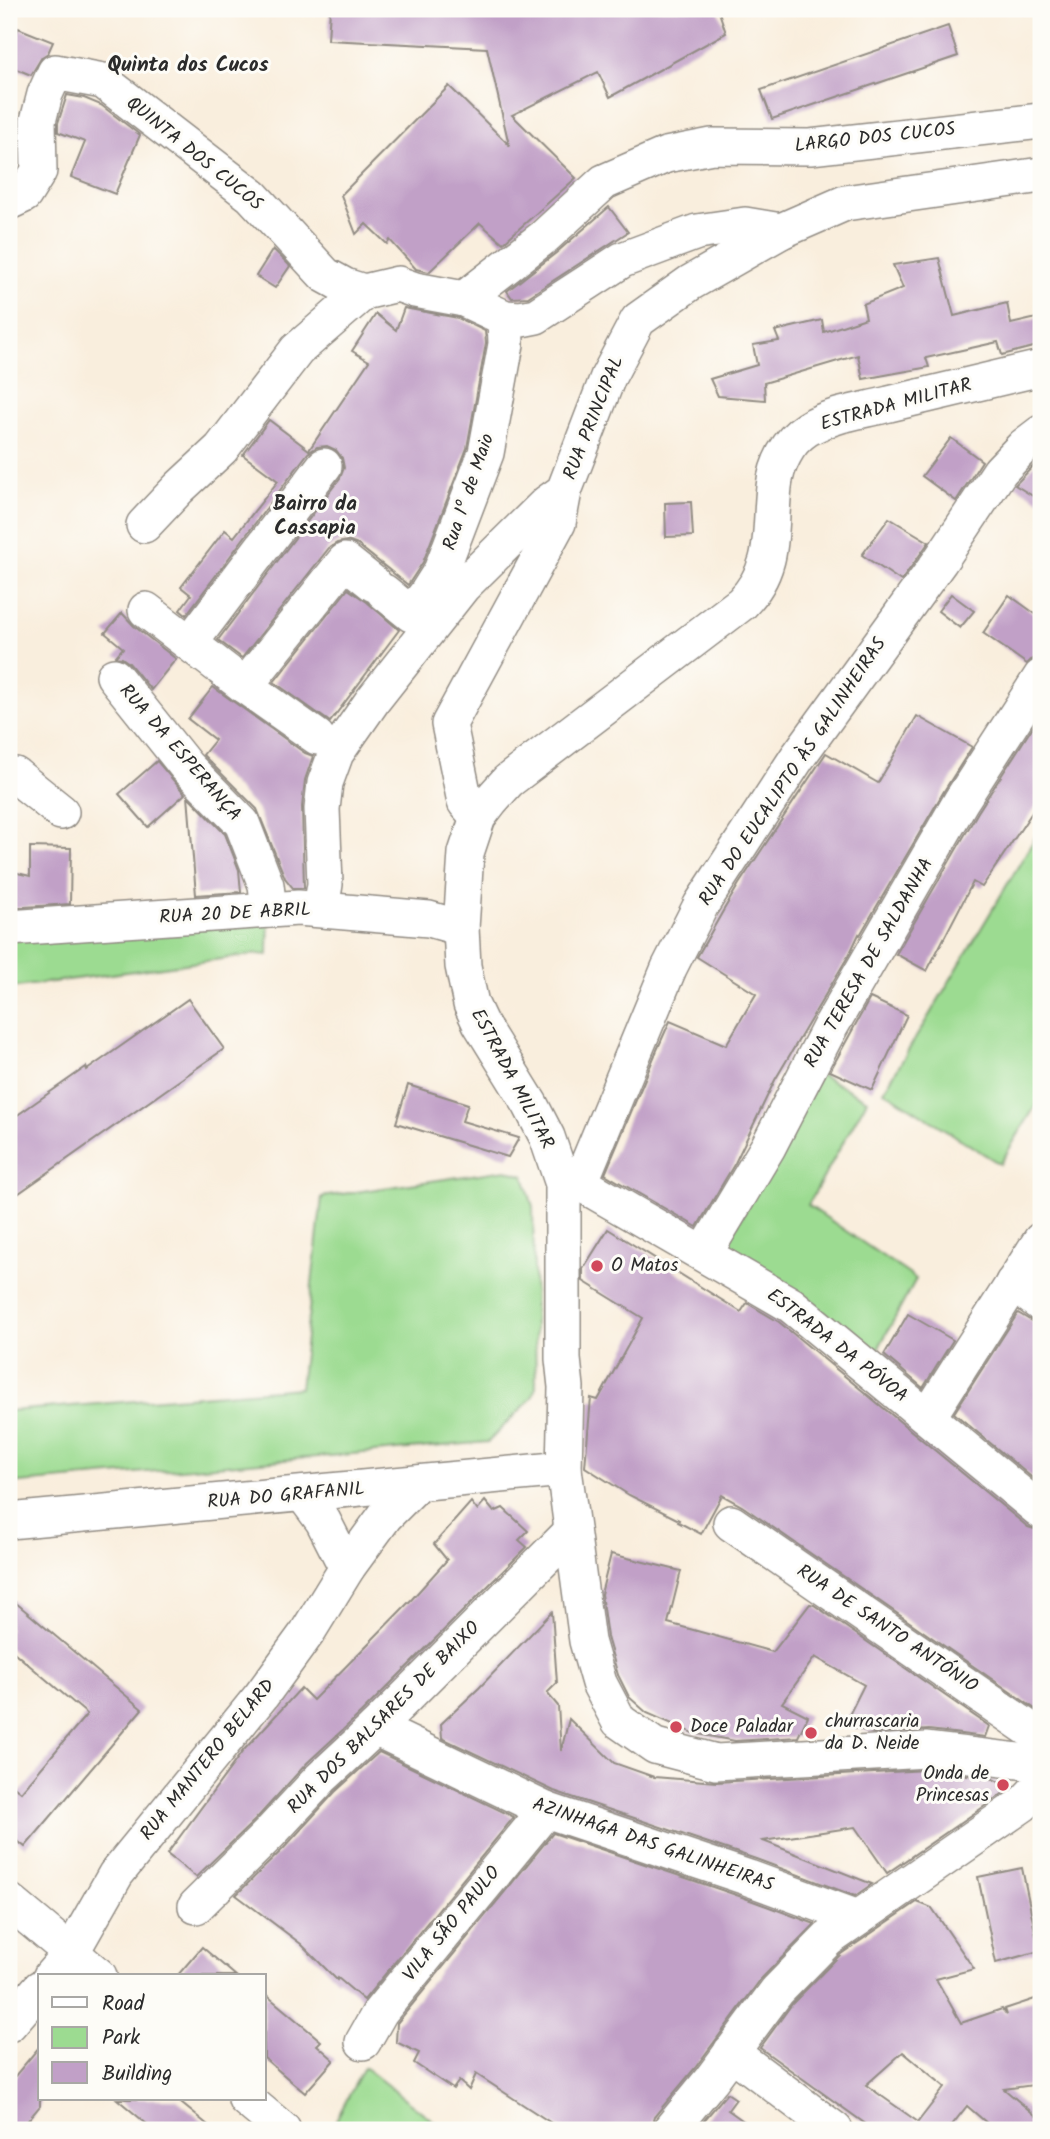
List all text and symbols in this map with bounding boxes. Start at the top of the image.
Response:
district label: Quinta dos Cucos [107,49,269,82]
street label: QUINTA DOS CUCOS [119,89,269,219]
street label: LARGO DOS CUCOS [793,115,957,161]
street label: RUA PRINCIPAL [555,352,633,484]
street label: ESTRADA MILITAR [817,370,975,440]
street label: Rua 1º de Maio [435,430,503,554]
district label: Bairro da Cassapia [273,488,357,545]
street label: RUA DO EUCALIPTO ÀS GALINHEIRAS [691,632,895,912]
street label: RUA DA ESPERANÇA [112,677,248,829]
street label: RUA TERESA DE SALDANHA [796,852,942,1074]
street label: RUA 20 DE ABRIL [158,895,312,933]
street label: ESTRADA MILITAR [462,1003,562,1155]
place label: O Matos [611,1251,678,1281]
marker: O Matos [589,1258,605,1274]
street label: ESTRADA DA PÓVOA [760,1281,914,1411]
street label: RUA DO GRAFANIL [206,1474,366,1518]
street label: RUA DE SANTO ANTÓNIO [790,1557,984,1701]
street label: RUA DOS BALSARES DE BAIXO [280,1614,488,1822]
street label: RUA MANTERO BELARD [133,1672,283,1848]
place label: churrascaria da D. Neide [825,1707,920,1759]
place label: Doce Paladar [690,1712,795,1742]
marker: Doce Paladar [668,1719,684,1735]
marker: churrascaria da D. Neide [803,1725,819,1741]
place label: Onda de Princesas [916,1759,989,1811]
marker: Onda de Princesas [995,1777,1011,1793]
street label: AZINHAGA DAS GALINHEIRAS [528,1790,778,1900]
street label: VILA SÃO PAULO [396,1859,508,1989]
legend [38,1974,266,2100]
text: Road [102,1988,145,2021]
text: Park [102,2022,140,2055]
text: Building [102,2058,172,2091]

